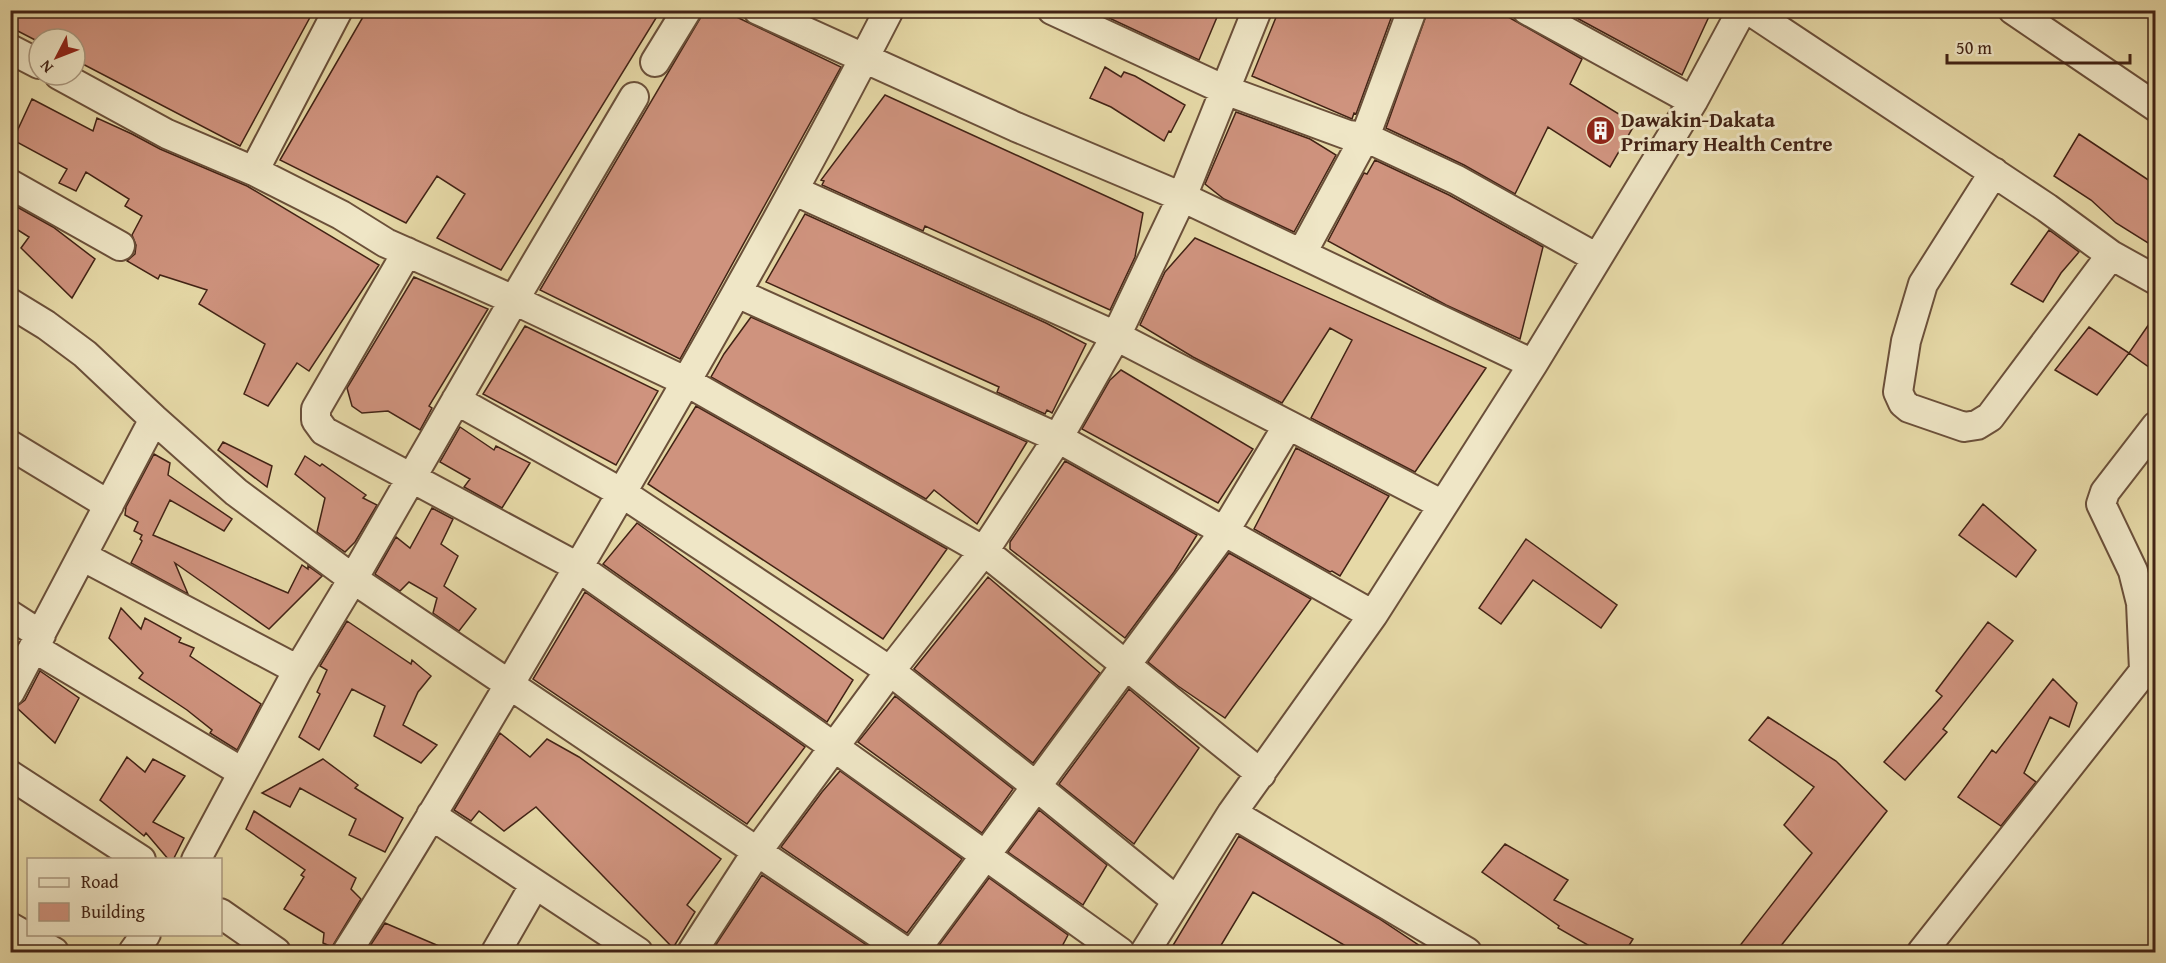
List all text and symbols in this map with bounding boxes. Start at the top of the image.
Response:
north arrow [27,27,87,87]
scale bar [1947,27,2130,65]
text: 50 m [1956,34,1992,61]
text: N [33,55,58,79]
place label: Dawakin-Dakata Primary Health Centre [1621,104,1833,159]
building icon: Dawakin-Dakata Primary Health Centre [1584,115,1616,147]
legend [27,858,222,936]
text: Road [81,868,119,895]
text: Building [81,898,145,925]

